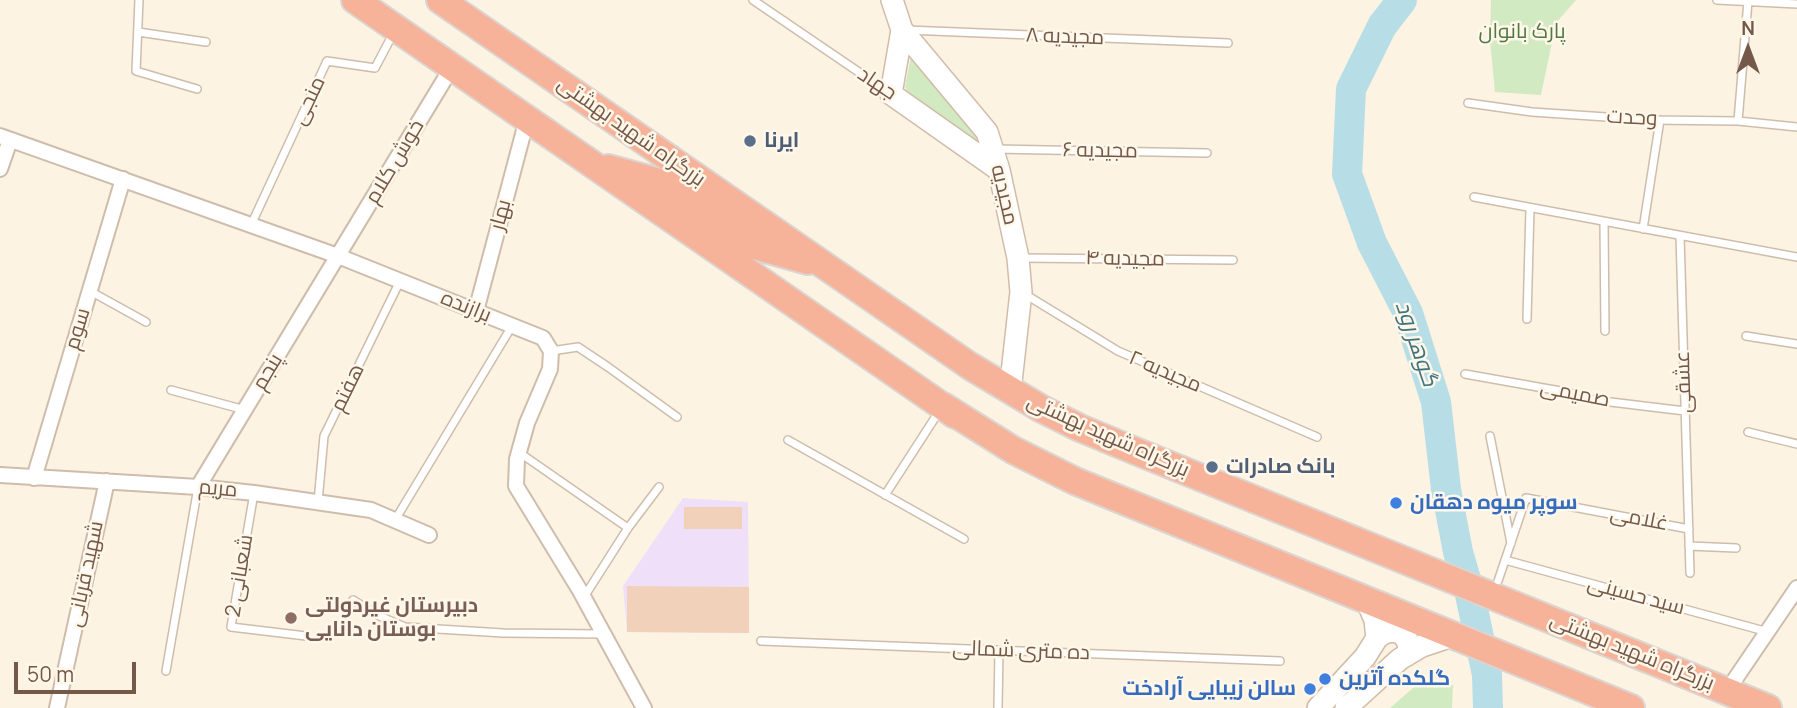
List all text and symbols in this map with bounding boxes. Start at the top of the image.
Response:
north arrow [1713,14,1783,84]
text: N [1741,15,1755,41]
park label: پارک بانوان [1478,19,1566,45]
street label: مجیدیه ۸ [1025,23,1105,51]
street label: جهاد [853,62,901,106]
street label: بزرگراه شهید بهشتی [552,71,710,193]
street label: منجی [287,73,331,129]
street label: وحدت [1606,104,1658,132]
street label: خوش کلام [360,115,430,209]
place label: ایرنا [764,128,799,154]
marker: ایرنا [742,133,758,149]
street label: مجیدیه ۶ [1062,138,1138,164]
street label: مجیدیه [985,162,1023,228]
street label: بهار [485,197,517,233]
street label: مجیدیه ۴ [1085,246,1165,272]
street label: برازنده [437,286,495,328]
water label: گوهر رود [1389,298,1443,390]
street label: سوم [60,305,96,353]
street label: مجیدیه ۲ [1125,345,1205,399]
street label: پنجم [247,349,289,395]
street label: عشقی [1670,350,1698,414]
street label: هفتم [326,360,370,416]
street label: صمیمی [1538,375,1612,413]
street label: بزرگراه شهید بهشتی [1023,389,1193,483]
place label: بانک صادرات [1226,454,1336,480]
marker: بانک صادرات [1204,459,1220,475]
street label: مریم [197,475,239,503]
place label: سوپر میوه دهقان [1410,490,1578,516]
marker: سوپر میوه دهقان [1388,495,1404,511]
street label: غلامی [1608,501,1670,537]
street label: شهید قربانی [62,519,110,629]
street label: شعبانی 2 [221,533,259,619]
street label: سید حسینی [1585,571,1687,621]
place label: دبیرستان غیردولتی بوستان دانایی [305,593,478,643]
street label: بزرگراه شهید بهشتی [1546,608,1718,696]
marker: دبیرستان غیردولتی بوستان دانایی [283,610,299,626]
street label: ده متری شمالی [952,636,1090,666]
scale bar [18,648,140,692]
text: 50 m [27,660,74,688]
place label: گلکده آترین [1339,666,1450,692]
marker: گلکده آترین [1317,671,1333,687]
place label: سالن زیبایی آرادخت [1122,676,1296,702]
marker: سالن زیبایی آرادخت [1302,681,1318,697]

